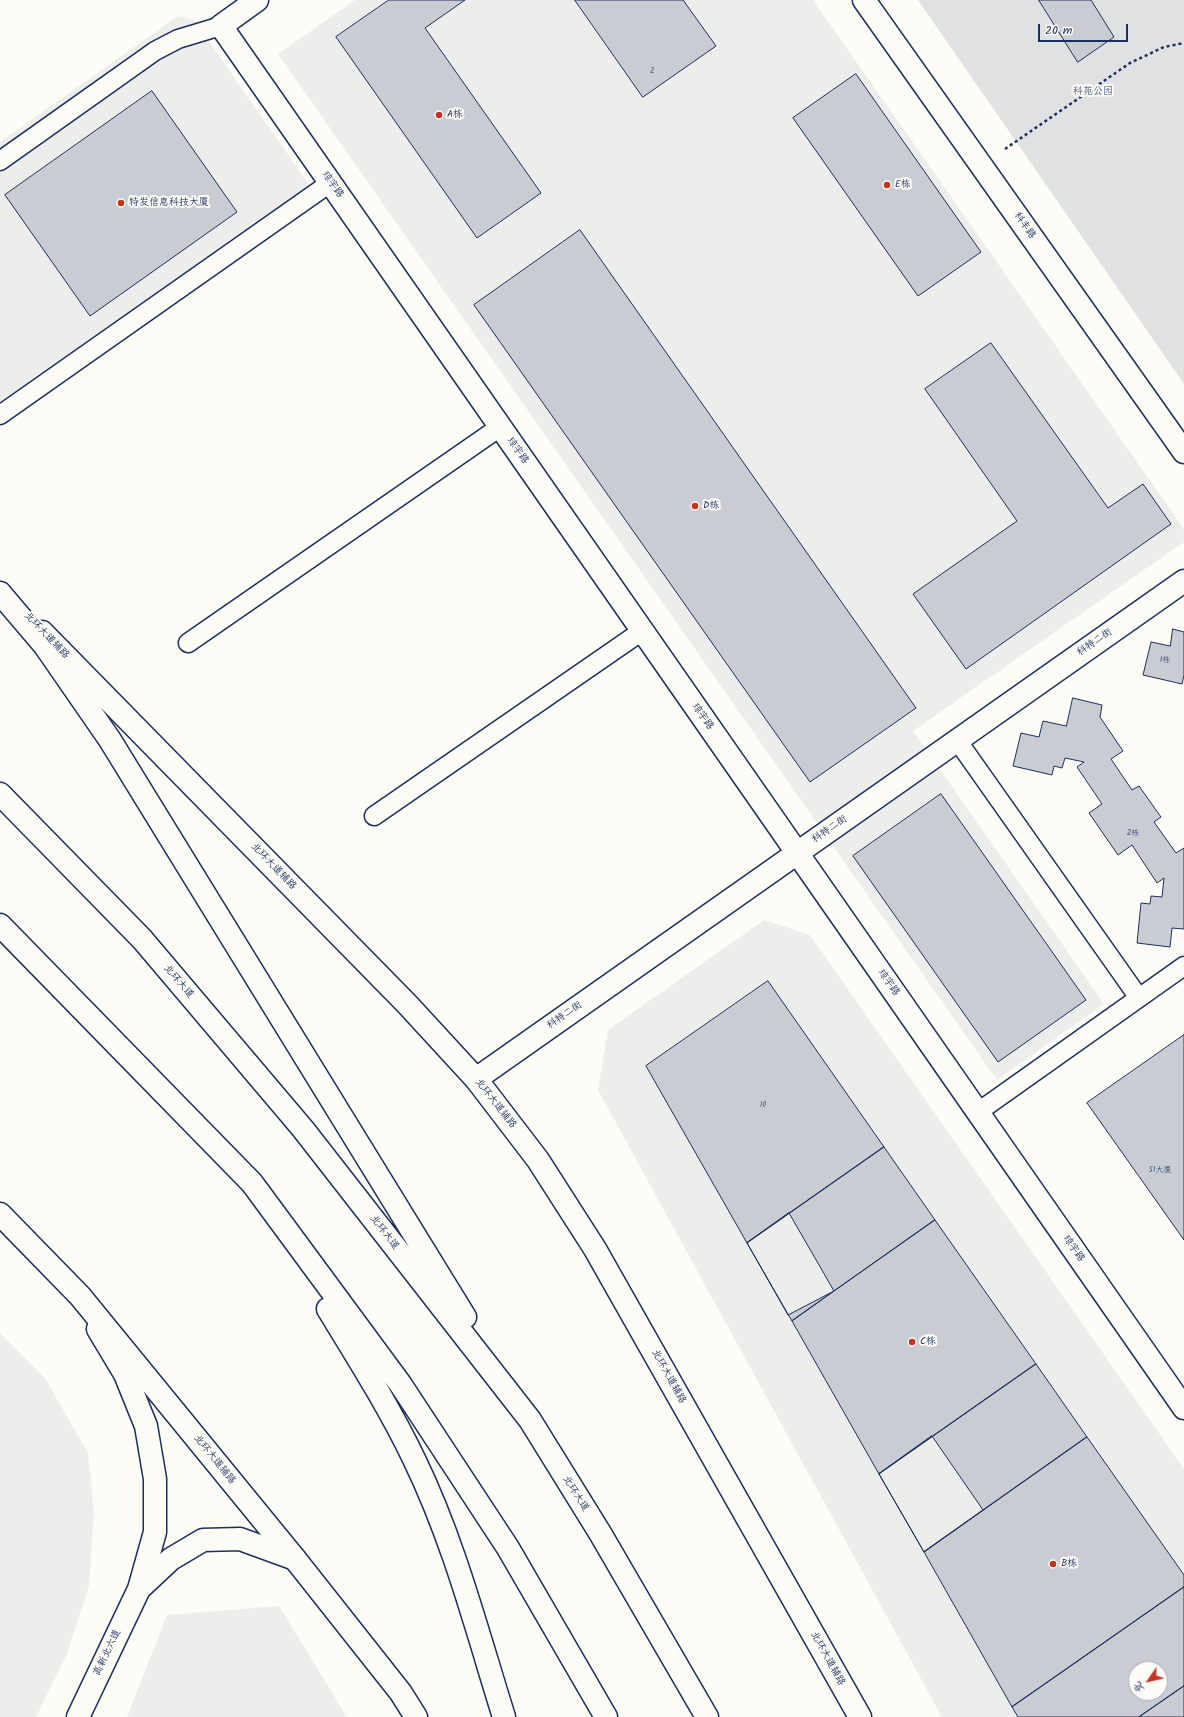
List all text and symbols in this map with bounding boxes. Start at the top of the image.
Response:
scale bar [1040,16,1130,42]
text: 20 m [1045,21,1072,40]
house number: 2 [650,67,654,77]
park label: 科苑公园 [1073,86,1113,98]
place label: A栋 [447,109,463,121]
marker: A栋 [434,110,444,120]
street label: 琼宇路 [318,169,346,201]
place label: E栋 [895,179,911,191]
marker: E栋 [882,180,892,190]
place label: 特发信息科技大厦 [129,197,209,209]
marker: 特发信息科技大厦 [116,198,126,208]
street label: 科丰路 [1010,210,1038,242]
street label: 琼宇路 [503,435,531,467]
place label: D栋 [703,500,719,512]
marker: D栋 [690,501,700,511]
street label: 北环大道辅路 [21,610,71,662]
street label: 科特二街 [1075,627,1115,659]
house number: 1栋 [1160,656,1170,666]
street label: 琼宇路 [688,701,716,733]
street label: 科特二街 [810,814,850,846]
house number: 2栋 [1127,829,1139,839]
street label: 北环大道辅路 [248,841,298,893]
street label: 北环大道 [161,963,195,1001]
street label: 琼宇路 [874,967,902,999]
street label: 科特二街 [545,1000,585,1032]
street label: 北环大道辅路 [472,1077,518,1131]
house number: 10 [760,1101,766,1111]
house number: 51大厦 [1149,1166,1171,1176]
street label: 北环大道 [367,1214,401,1252]
street label: 琼宇路 [1059,1233,1087,1265]
place label: C栋 [920,1336,936,1348]
marker: C栋 [907,1337,917,1347]
street label: 北环大道辅路 [648,1348,688,1406]
street label: 北环大道辅路 [190,1433,238,1487]
street label: 北环大道 [559,1474,591,1514]
place label: B栋 [1061,1558,1077,1570]
marker: B栋 [1048,1559,1058,1569]
street label: 高新北六道 [92,1628,124,1678]
street label: 北环大道辅路 [807,1630,847,1688]
north arrow [1128,1661,1168,1701]
text: 北 [1128,1678,1149,1697]

